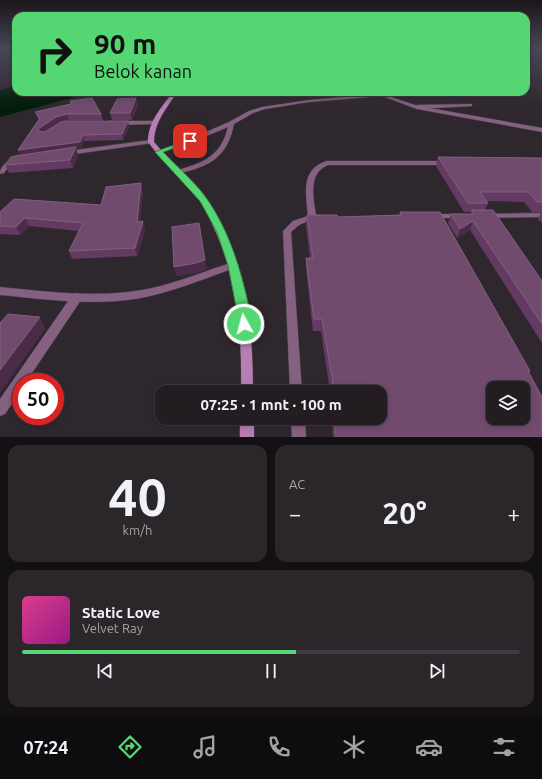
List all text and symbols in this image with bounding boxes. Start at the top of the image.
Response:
icon: right [28,28,80,80]
text: 90 m [94,28,156,59]
text: Belok kanan [94,61,192,81]
pin [173,124,207,158]
icon: arrive [179,130,201,152]
position arrow [223,303,265,345]
speed limit sign: 50 [12,373,64,425]
map controls [486,381,530,425]
button: layers [486,381,530,425]
text: 07:25 · 1 mnt · 100 m [200,396,342,413]
text: 40 [108,468,167,526]
text: AC [289,477,305,491]
text: 20° [382,496,427,530]
text: − [289,501,301,526]
text: + [508,501,520,526]
text: km/h [122,523,153,537]
text: Static Love [82,604,160,621]
text: Velvet Ray [82,621,143,635]
icon: previous [94,660,116,682]
icon: pause [260,660,282,682]
icon: next [426,660,448,682]
icon: directions [116,733,144,761]
icon: music [191,733,219,761]
icon: phone [265,733,293,761]
icon: climate [340,733,368,761]
icon: car [415,733,443,761]
icon: filters [490,733,518,761]
text: 07:24 [23,737,69,757]

